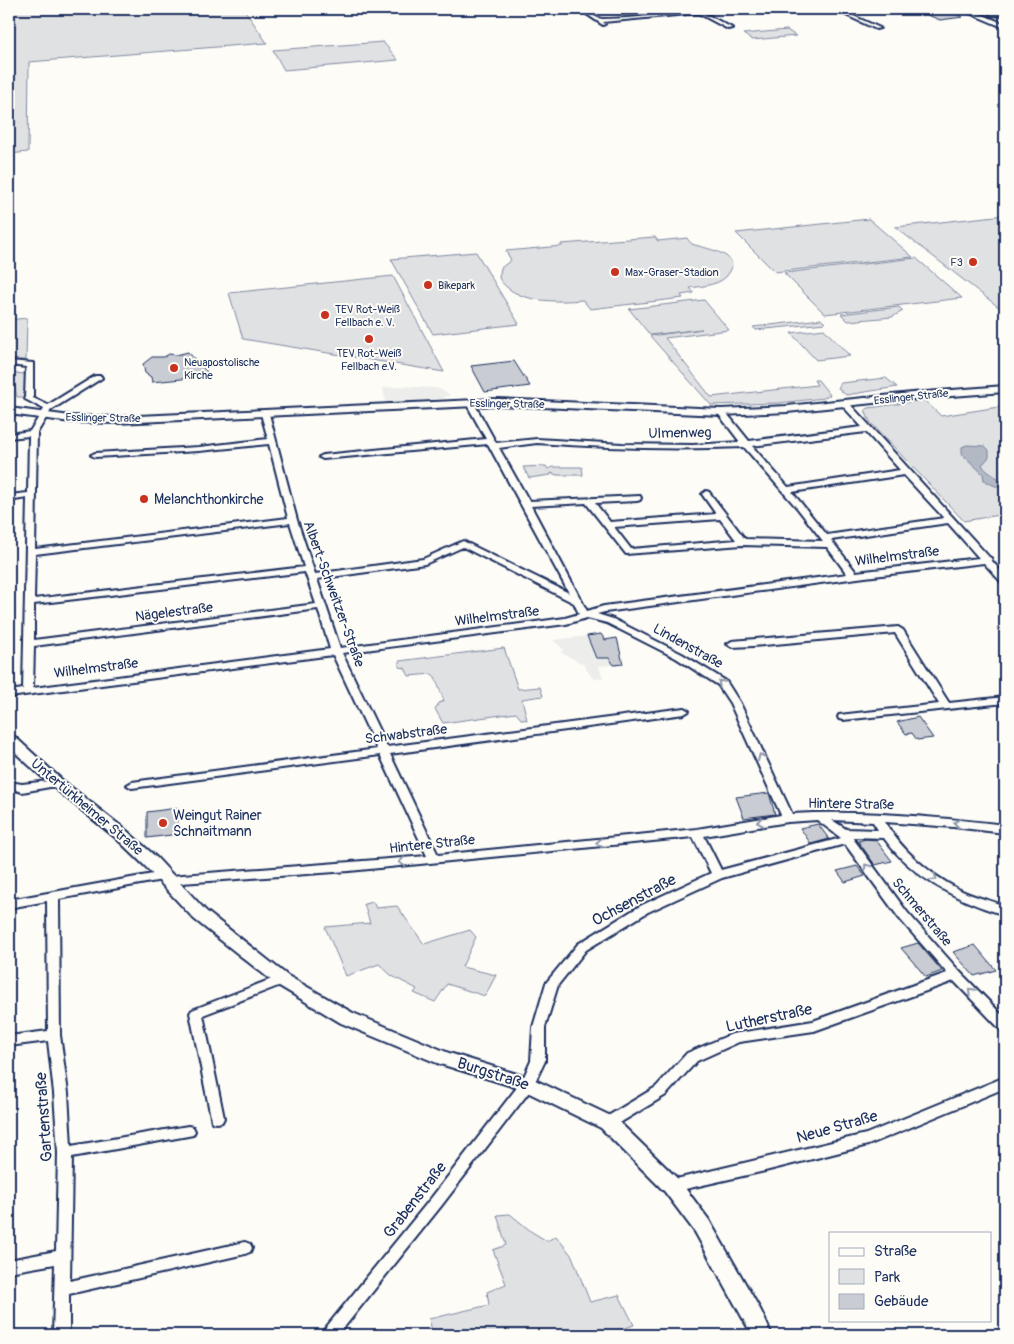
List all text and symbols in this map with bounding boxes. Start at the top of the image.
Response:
place label: F3 [950,256,963,269]
marker: F3 [967,256,979,268]
marker: Max-Graser-Stadion [609,266,621,278]
place label: Max-Graser-Stadion [625,266,719,279]
marker: Bikepark [422,279,434,291]
place label: Bikepark [438,279,475,292]
place label: TEV Rot-Weiß Fellbach e. V. [335,303,400,329]
marker: TEV Rot-Weiß Fellbach e. V. [319,309,331,321]
marker: TEV Rot-Weiß Fellbach e.V. [363,333,375,345]
place label: TEV Rot-Weiß Fellbach e.V. [337,347,401,373]
place label: Neuapostolische Kirche [184,356,260,382]
marker: Neuapostolische Kirche [168,362,180,374]
street label: Esslinger Straße [873,387,949,407]
street label: Esslinger Straße [469,397,545,411]
street label: Esslinger Straße [65,411,141,425]
street label: Ulmenweg [648,424,712,442]
place label: Melanchthonkirche [154,491,264,508]
marker: Melanchthonkirche [138,493,150,505]
street label: Albert-Schweitzer-Straße [300,519,368,669]
street label: Wilhelmstraße [854,542,940,570]
street label: Nägelestraße [134,599,214,625]
street label: Wilhelmstraße [454,602,540,630]
street label: Lindenstraße [650,620,726,672]
street label: Wilhelmstraße [53,654,139,682]
one-way arrow [717,680,726,689]
street label: Schwabstraße [364,721,448,747]
one-way arrow [757,754,767,763]
street label: Untertürkheimer Straße [27,755,147,859]
street label: Hintere Straße [808,795,894,813]
place label: Weingut Rainer Schnaitmann [173,807,262,840]
marker: Weingut Rainer Schnaitmann [157,817,169,829]
one-way arrow [756,817,764,827]
one-way arrow [953,818,961,829]
street label: Hintere Straße [388,831,476,857]
one-way arrow [595,837,603,848]
one-way arrow [398,856,406,867]
one-way arrow [864,863,873,873]
street label: Ochsenstraße [588,869,680,931]
one-way arrow [928,872,938,881]
street label: Schmerstraße [888,874,956,950]
one-way arrow [968,988,977,997]
street label: Lutherstraße [724,999,814,1037]
street label: Burgstraße [455,1053,531,1095]
street label: Gartenstraße [31,1071,57,1163]
street label: Neue Straße [794,1106,880,1148]
street label: Grabenstraße [379,1158,451,1242]
legend [829,1232,992,1322]
text: Straße [874,1242,917,1261]
text: Park [874,1268,901,1287]
text: Gebäude [874,1292,929,1311]

